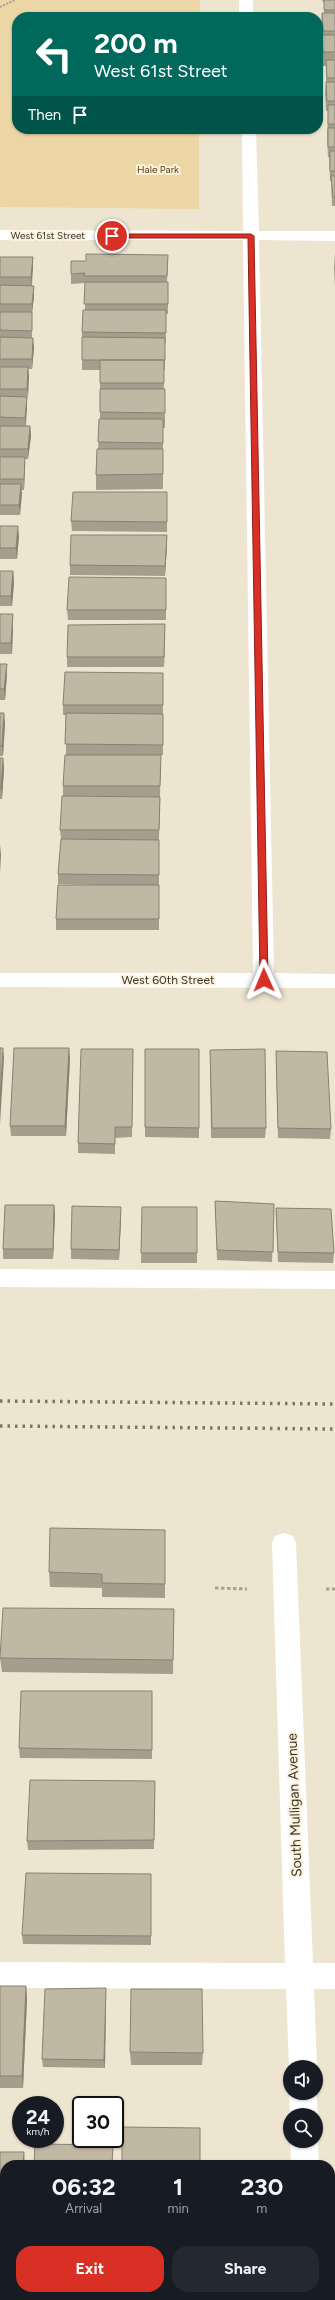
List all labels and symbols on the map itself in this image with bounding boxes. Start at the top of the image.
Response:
park label: Hale Park [137,163,179,176]
pin [95,219,129,253]
street label: West 61st Street [11,229,85,242]
position arrow [243,959,285,1001]
street label: West 60th Street [122,973,215,987]
street label: South Mulligan Avenue [283,1732,306,1877]
speed limit sign: 30 [72,2096,124,2148]

